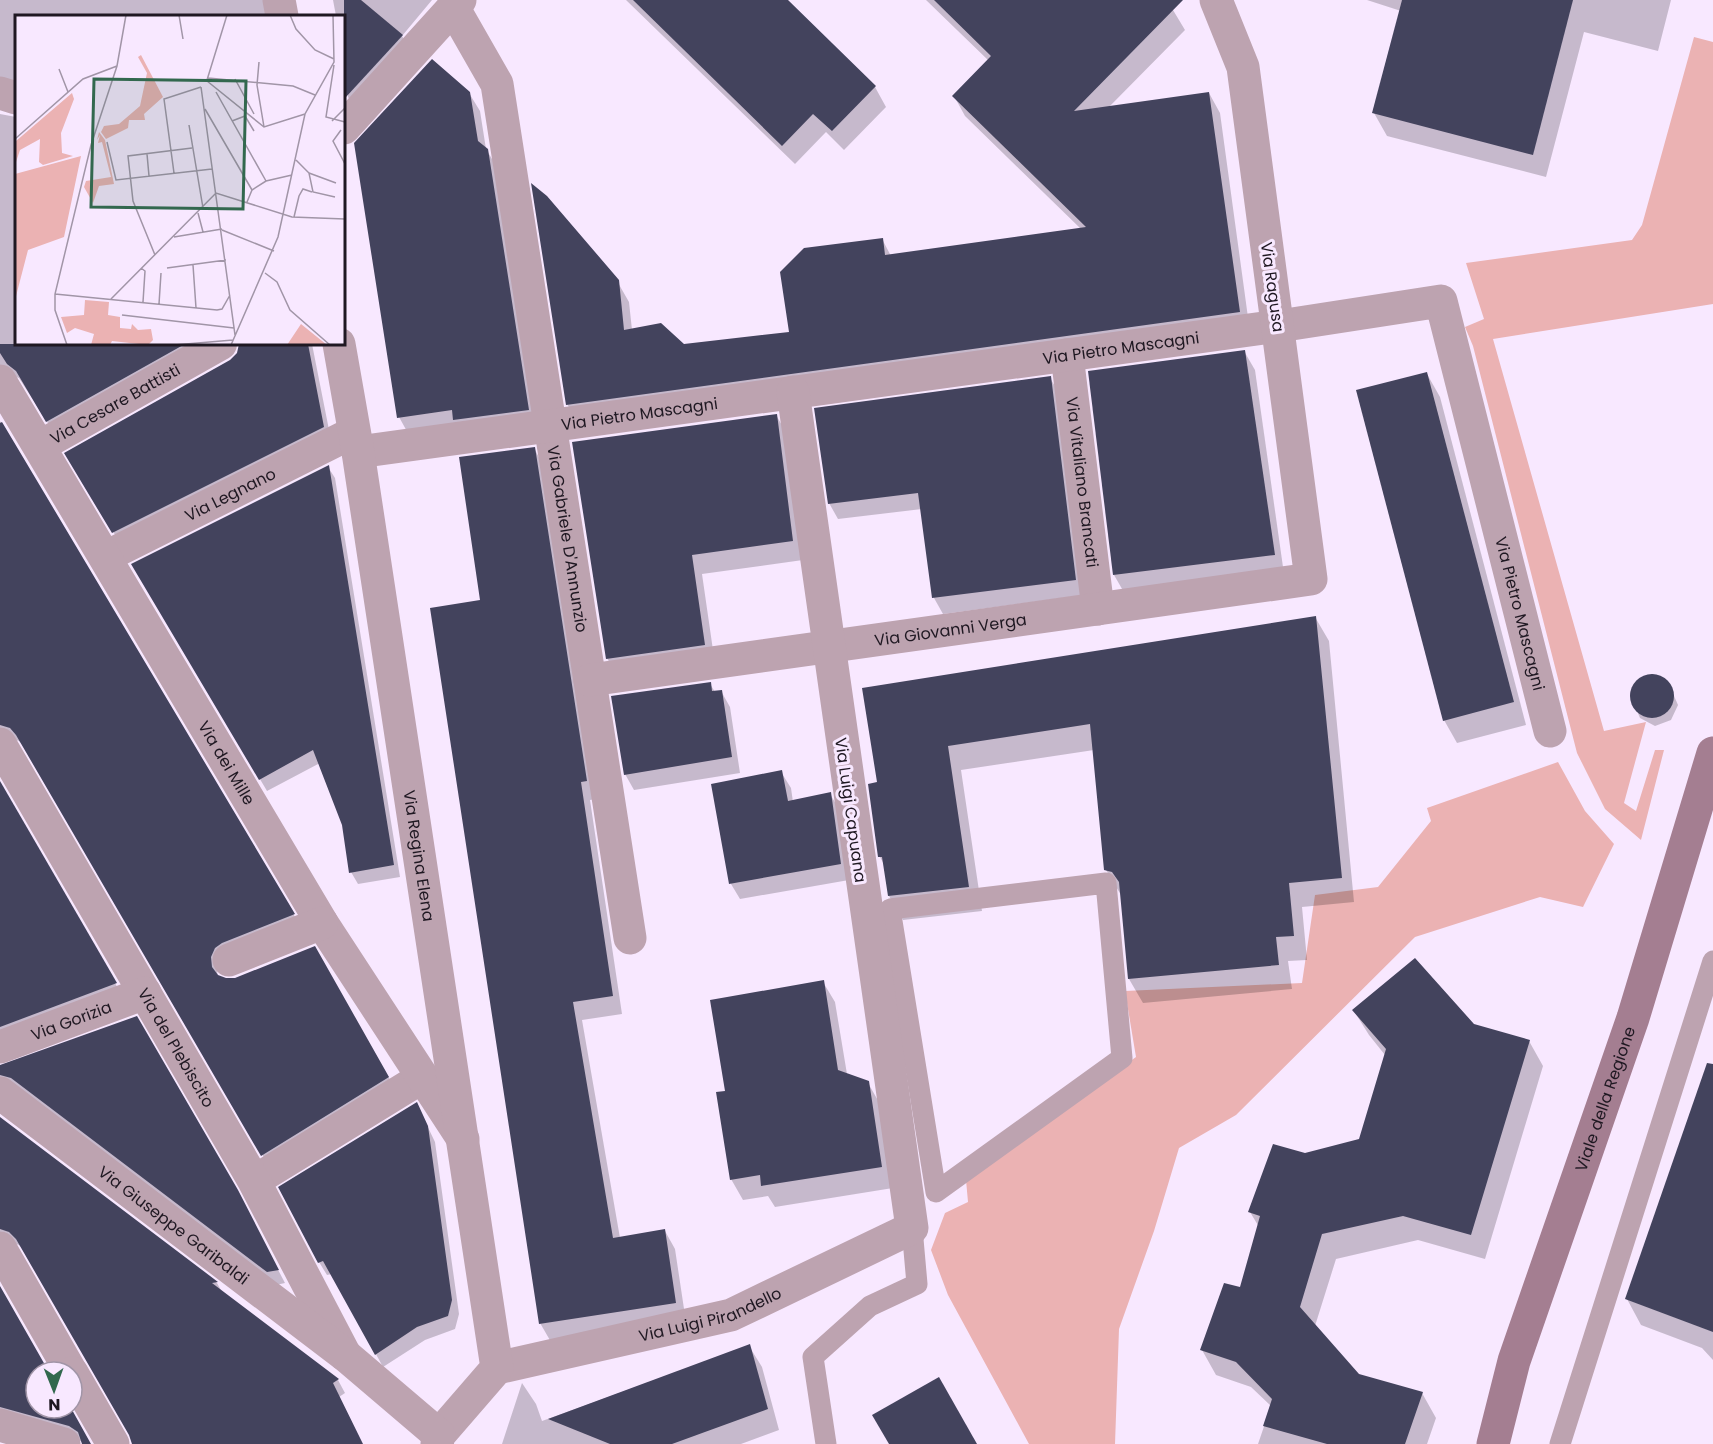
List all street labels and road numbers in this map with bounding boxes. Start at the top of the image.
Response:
street label: Via Ragusa [1255,241,1290,334]
street label: Via Pietro Mascagni [1041,326,1201,370]
street label: Via Cesare Battisti [46,358,184,450]
street label: Via Pietro Mascagni [560,392,719,436]
street label: Via Vitaliano Brancati [1060,395,1104,569]
street label: Via Gabriele D'Annunzio [541,444,593,634]
street label: Via Legnano [181,462,280,527]
street label: Via Pietro Mascagni [1489,534,1550,693]
street label: Via Giovanni Verga [873,608,1028,652]
street label: Via dei Mille [192,717,260,809]
street label: Via Luigi Capuana [829,736,872,884]
street label: Via Regina Elena [397,788,440,923]
street label: Via del Plebiscito [132,984,220,1112]
street label: Via Gorizia [28,995,115,1046]
street label: Viale della Regione [1570,1023,1641,1175]
street label: Via Giuseppe Garibaldi [93,1160,254,1290]
street label: Via Luigi Pirandello [636,1281,785,1348]

